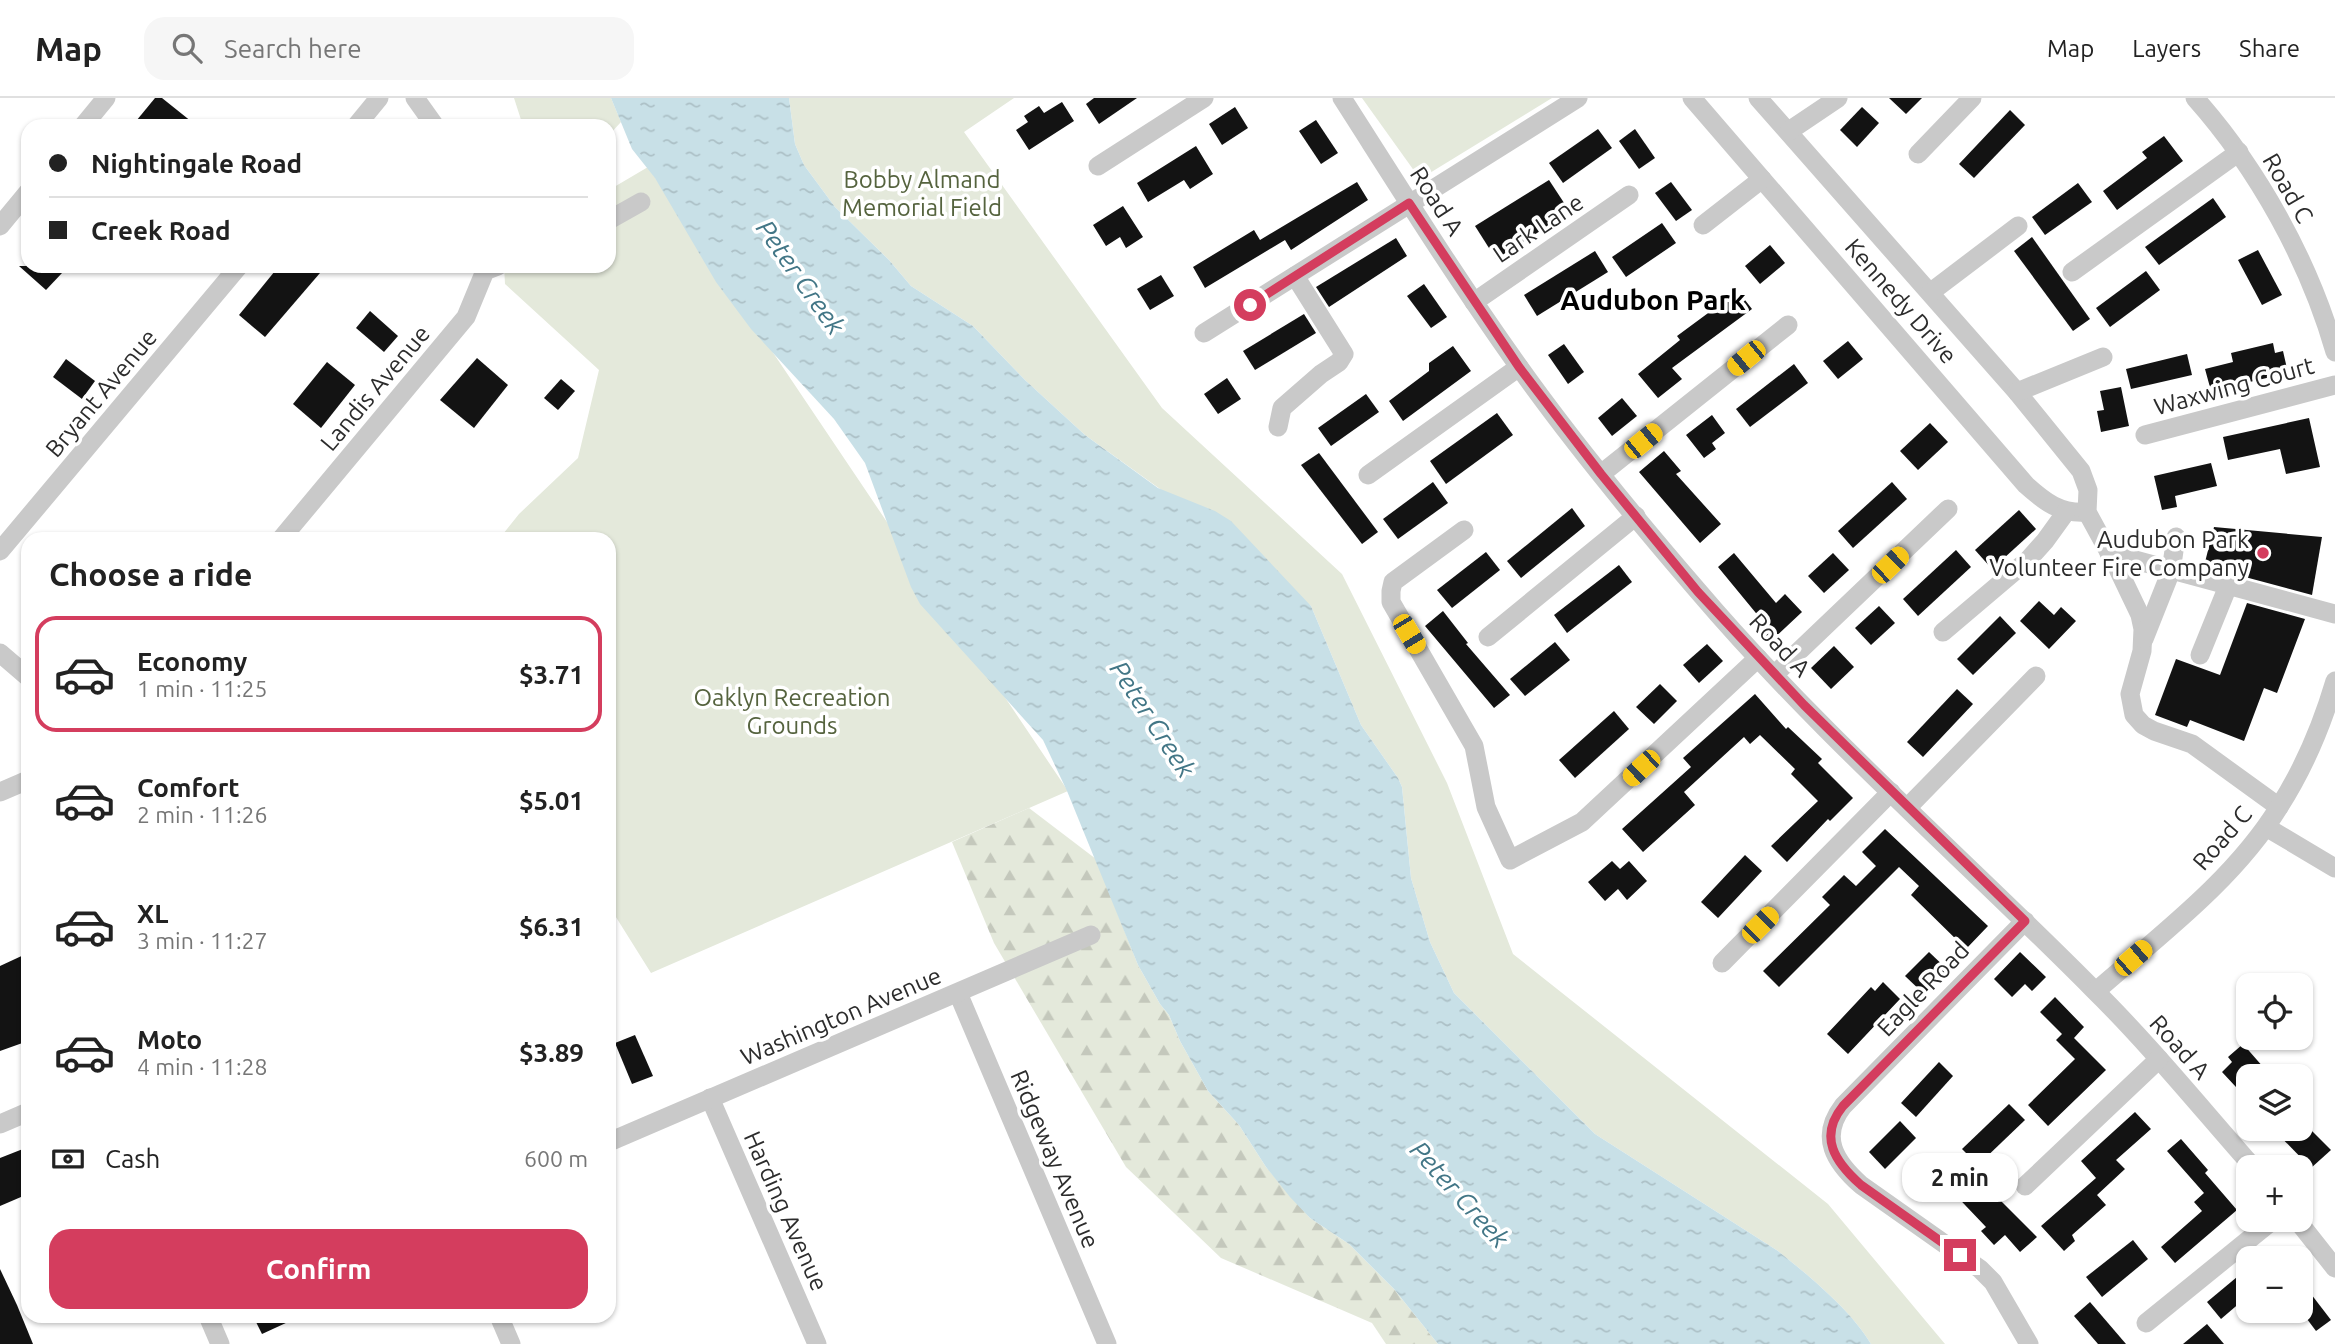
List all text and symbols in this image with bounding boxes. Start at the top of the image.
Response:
search box [144,17,634,80]
icon: search [168,29,206,67]
text: Map [35,30,102,67]
text: Search here [224,34,362,63]
text: Map [2047,35,2094,62]
text: Layers [2132,35,2201,62]
text: Share [2239,35,2300,62]
text: Nightingale Road [91,149,302,178]
street label: Road C [2257,149,2319,228]
street label: Road A [1405,162,1469,241]
park label: Bobby Almand Memorial Field [842,166,1002,221]
street label: Lark Lane [1488,188,1588,268]
water label: Peter Creek [751,214,851,340]
text: Creek Road [91,216,231,245]
street label: Kennedy Drive [1840,233,1962,369]
district label: Audubon Park [1560,284,1746,315]
route start [1234,289,1266,321]
street label: Landis Avenue [315,320,435,456]
street label: Bryant Avenue [40,324,162,462]
car [1724,337,1769,379]
street label: Waxwing Court [2151,352,2318,420]
car [1621,420,1666,462]
place label: Audubon Park Volunteer Fire Company [1989,526,2249,581]
car [1868,543,1913,587]
marker: Audubon Park Volunteer Fire Company [2255,545,2271,561]
text: Choose a ride [49,556,252,592]
street label: Road A [1744,608,1816,682]
car [1390,611,1429,657]
icon: car [53,643,116,706]
text: Economy [137,647,247,676]
water label: Peter Creek [1105,655,1202,783]
text: $3.71 [519,660,584,689]
text: 1 min · 11:25 [137,676,268,701]
park label: Oaklyn Recreation Grounds [693,684,891,739]
car [1619,746,1664,790]
icon: car [53,769,116,832]
text: Comfort [137,773,240,802]
text: $5.01 [519,786,584,815]
street label: Road C [2187,800,2257,875]
text: 2 min · 11:26 [137,802,268,827]
icon: car [53,895,116,958]
text: XL [137,899,168,928]
car [1738,903,1783,947]
text: $6.31 [519,912,584,941]
text: 3 min · 11:27 [137,928,268,953]
street label: Eagle Road [1872,936,1974,1042]
car [2111,936,2156,980]
street label: Washington Avenue [737,962,945,1070]
map controls [2236,973,2313,1323]
button: locate [2236,973,2313,1050]
street label: Road A [2144,1010,2216,1085]
icon: car [53,1021,116,1084]
text: Moto [137,1025,202,1054]
text: $3.89 [519,1038,584,1067]
text: 4 min · 11:28 [137,1054,268,1079]
button: layers [2236,1064,2313,1141]
street label: Ridgeway Avenue [1005,1066,1105,1252]
street label: Harding Avenue [739,1127,833,1295]
water label: Peter Creek [1405,1135,1516,1254]
icon: cash [49,1140,87,1178]
text: Cash [105,1144,160,1173]
text: 600 m [524,1146,588,1171]
callout: 2 min [1902,1154,2018,1202]
button: + [2236,1155,2313,1232]
text: 2 min [1931,1165,1989,1190]
button: Confirm [49,1229,588,1309]
route end [1944,1239,1976,1271]
button: − [2236,1246,2313,1323]

